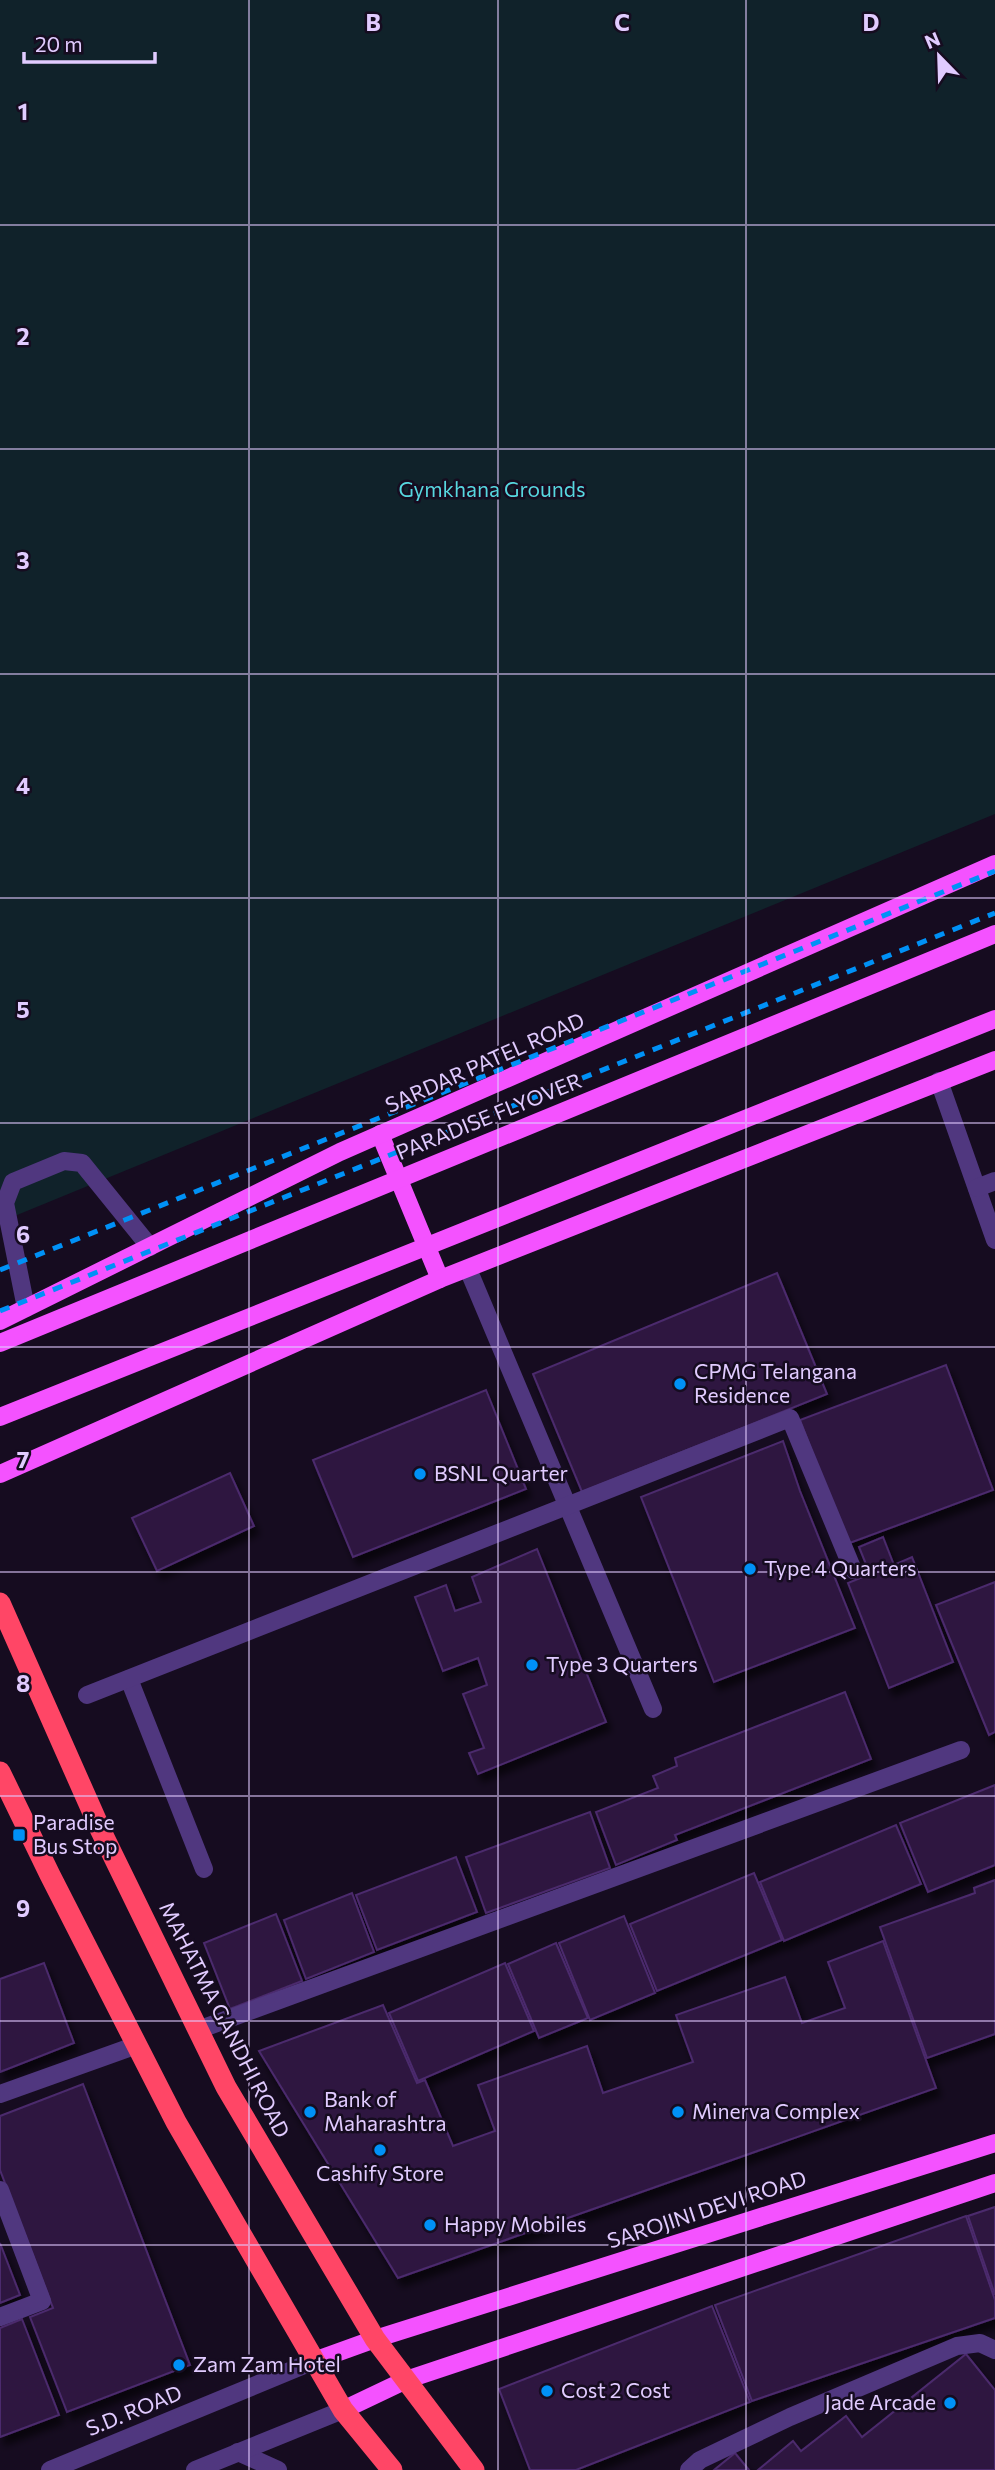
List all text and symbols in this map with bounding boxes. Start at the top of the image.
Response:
text: B [365,8,381,36]
text: C [614,8,630,36]
text: D [863,8,880,36]
scale bar [24,21,156,65]
north arrow [904,21,974,91]
text: N [921,27,943,53]
text: 20 m [35,31,83,56]
text: 1 [18,97,28,125]
text: 2 [16,322,30,350]
park label: Gymkhana Grounds [399,476,585,501]
text: 3 [16,546,30,574]
text: 4 [16,771,30,799]
text: 5 [16,995,30,1023]
street label: SARDAR PATEL ROAD [381,1006,588,1117]
street label: PARADISE FLYOVER [392,1067,585,1164]
text: 6 [16,1220,30,1248]
place label: CPMG Telangana Residence [694,1358,857,1407]
marker: CPMG Telangana Residence [672,1376,688,1392]
text: 7 [17,1445,29,1473]
place label: BSNL Quarter [434,1460,568,1485]
marker: BSNL Quarter [412,1466,428,1482]
place label: Type 4 Quarters [764,1555,917,1580]
marker: Type 4 Quarters [742,1561,758,1577]
place label: Type 3 Quarters [546,1651,698,1676]
marker: Type 3 Quarters [524,1657,540,1673]
text: 8 [16,1669,30,1697]
place label: Paradise Bus Stop [33,1809,117,1858]
marker: Paradise Bus Stop [11,1827,27,1843]
text: 9 [16,1894,30,1922]
street label: MAHATMA GANDHI ROAD [155,1897,296,2141]
place label: Bank of Maharashtra [324,2086,446,2135]
place label: Minerva Complex [692,2098,860,2123]
marker: Bank of Maharashtra [302,2104,318,2120]
marker: Minerva Complex [670,2104,686,2120]
marker: Cashify Store [372,2142,388,2158]
place label: Cashify Store [316,2160,444,2185]
street label: SAROJINI DEVI ROAD [604,2165,809,2253]
place label: Happy Mobiles [444,2211,587,2236]
marker: Happy Mobiles [422,2217,438,2233]
place label: Zam Zam Hotel [193,2351,341,2376]
marker: Zam Zam Hotel [171,2357,187,2373]
place label: Cost 2 Cost [561,2377,670,2402]
street label: S.D. ROAD [82,2379,185,2440]
marker: Cost 2 Cost [539,2383,555,2399]
place label: Jade Arcade [825,2389,936,2414]
marker: Jade Arcade [942,2395,958,2411]

